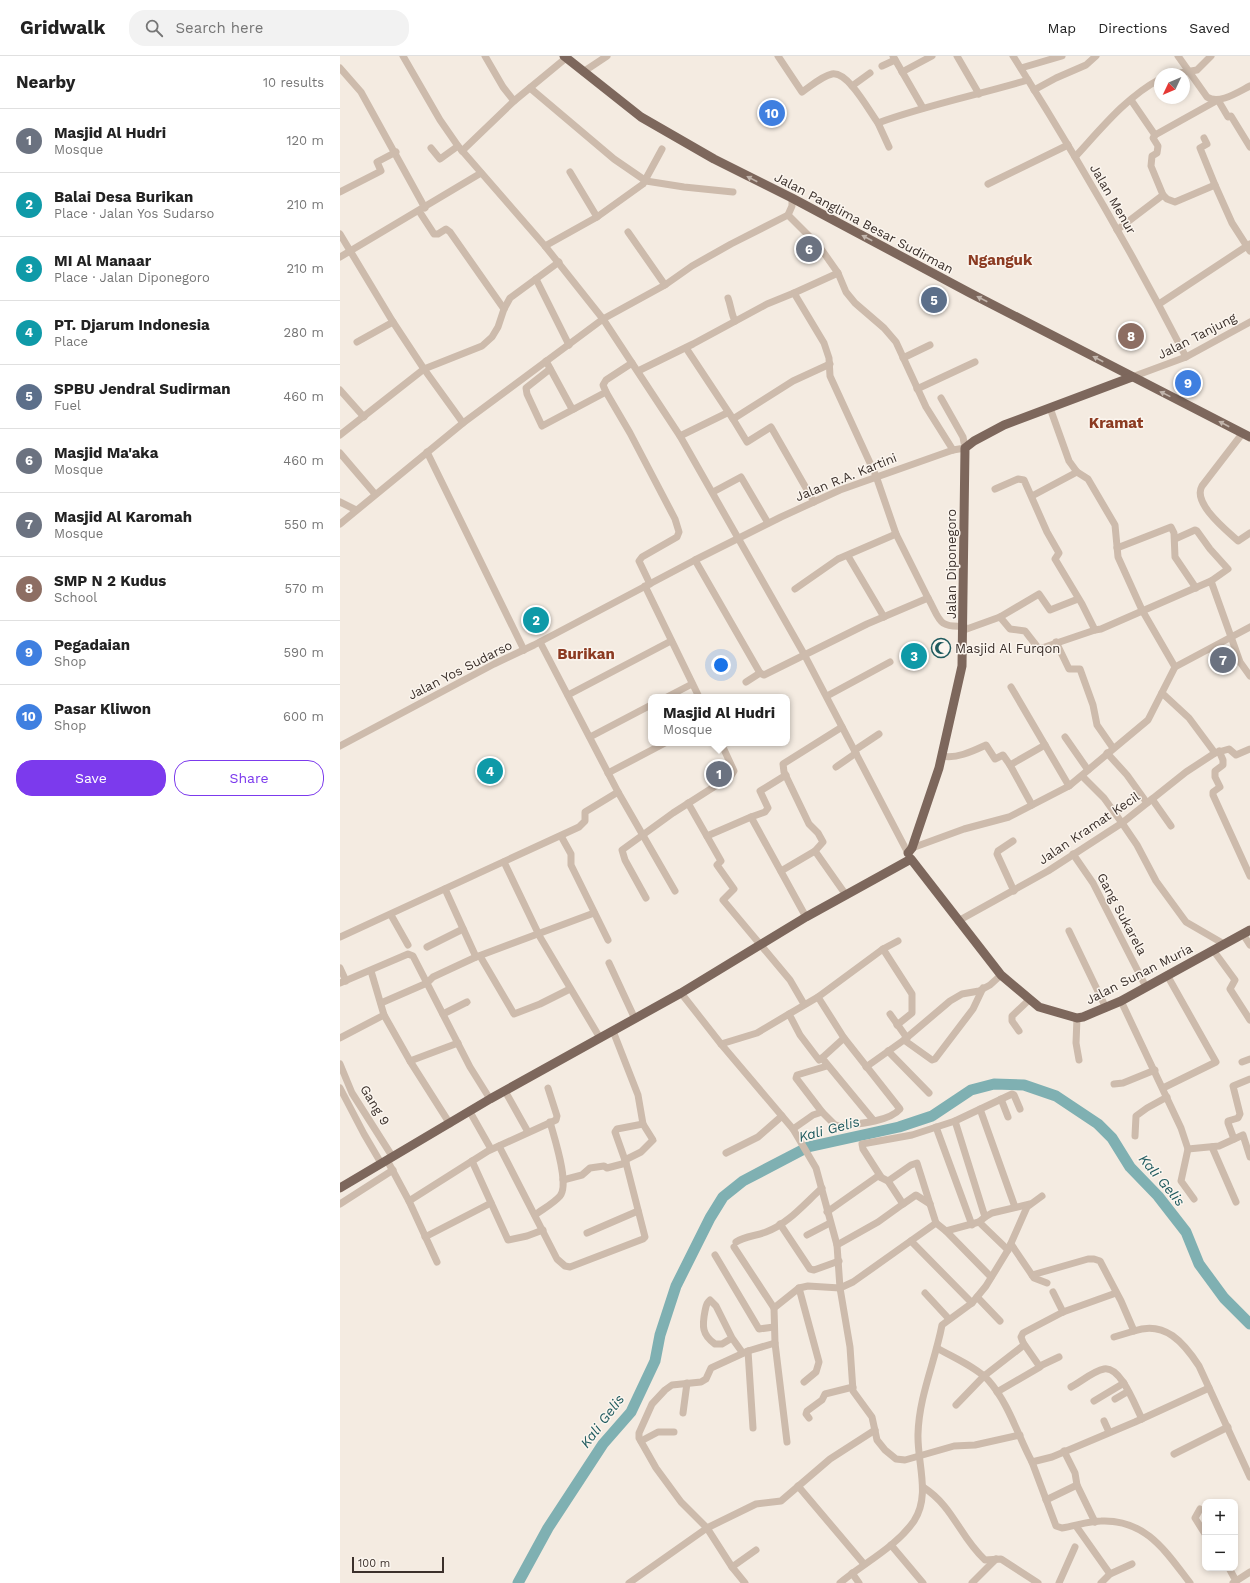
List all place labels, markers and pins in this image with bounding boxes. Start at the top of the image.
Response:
pin: 10 [759,98,785,128]
pin: 6 [796,234,822,264]
pin: 5 [921,285,947,315]
pin: 8 [1118,321,1144,351]
pin: 9 [1175,368,1201,398]
pin: 2 [523,605,549,635]
mosque icon: Masjid Al Furqon [930,637,952,659]
pin: 3 [901,641,927,671]
place label: Masjid Al Furqon [955,641,1060,656]
pin: 7 [1210,645,1236,675]
pin: 4 [477,756,503,786]
pin: 1 [706,759,732,789]

